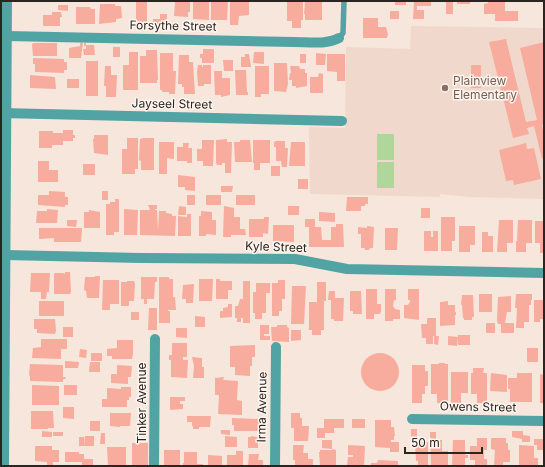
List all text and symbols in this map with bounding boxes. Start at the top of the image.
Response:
street label: Forsythe Street [129,17,217,34]
place label: Plainview Elementary [453,73,517,102]
marker: Plainview Elementary [440,83,450,93]
street label: Jayseel Street [132,95,213,112]
street label: Kyle Street [245,238,307,255]
street label: Tinker Avenue [134,362,149,444]
street label: Irma Avenue [253,372,270,442]
street label: Owens Street [440,398,516,415]
scale bar [405,429,482,455]
text: 50 m [411,435,440,450]

